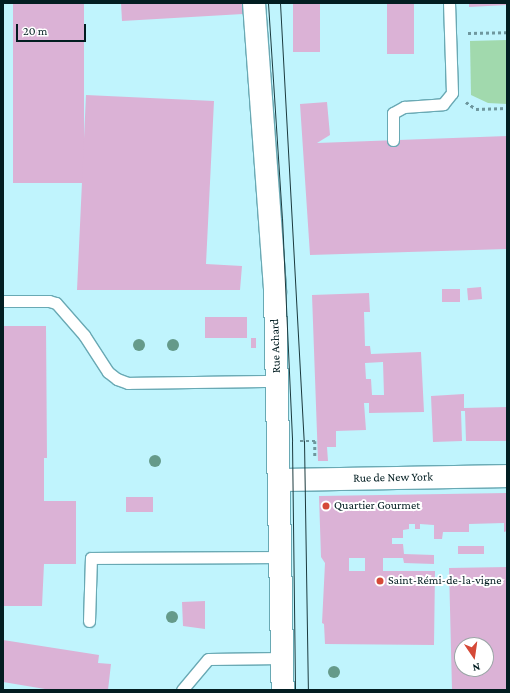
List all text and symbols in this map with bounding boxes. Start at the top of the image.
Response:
scale bar [18,16,88,42]
text: 20 m [23,24,47,38]
street label: Rue Achard [268,319,284,373]
street label: Rue de New York [353,470,433,486]
place label: Quartier Gourmet [334,499,420,513]
marker: Quartier Gourmet [321,501,331,511]
place label: Saint-Rémi-de-la-vigne [388,574,501,588]
marker: Saint-Rémi-de-la-vigne [375,576,385,586]
north arrow [454,637,494,677]
text: N [471,661,481,674]

